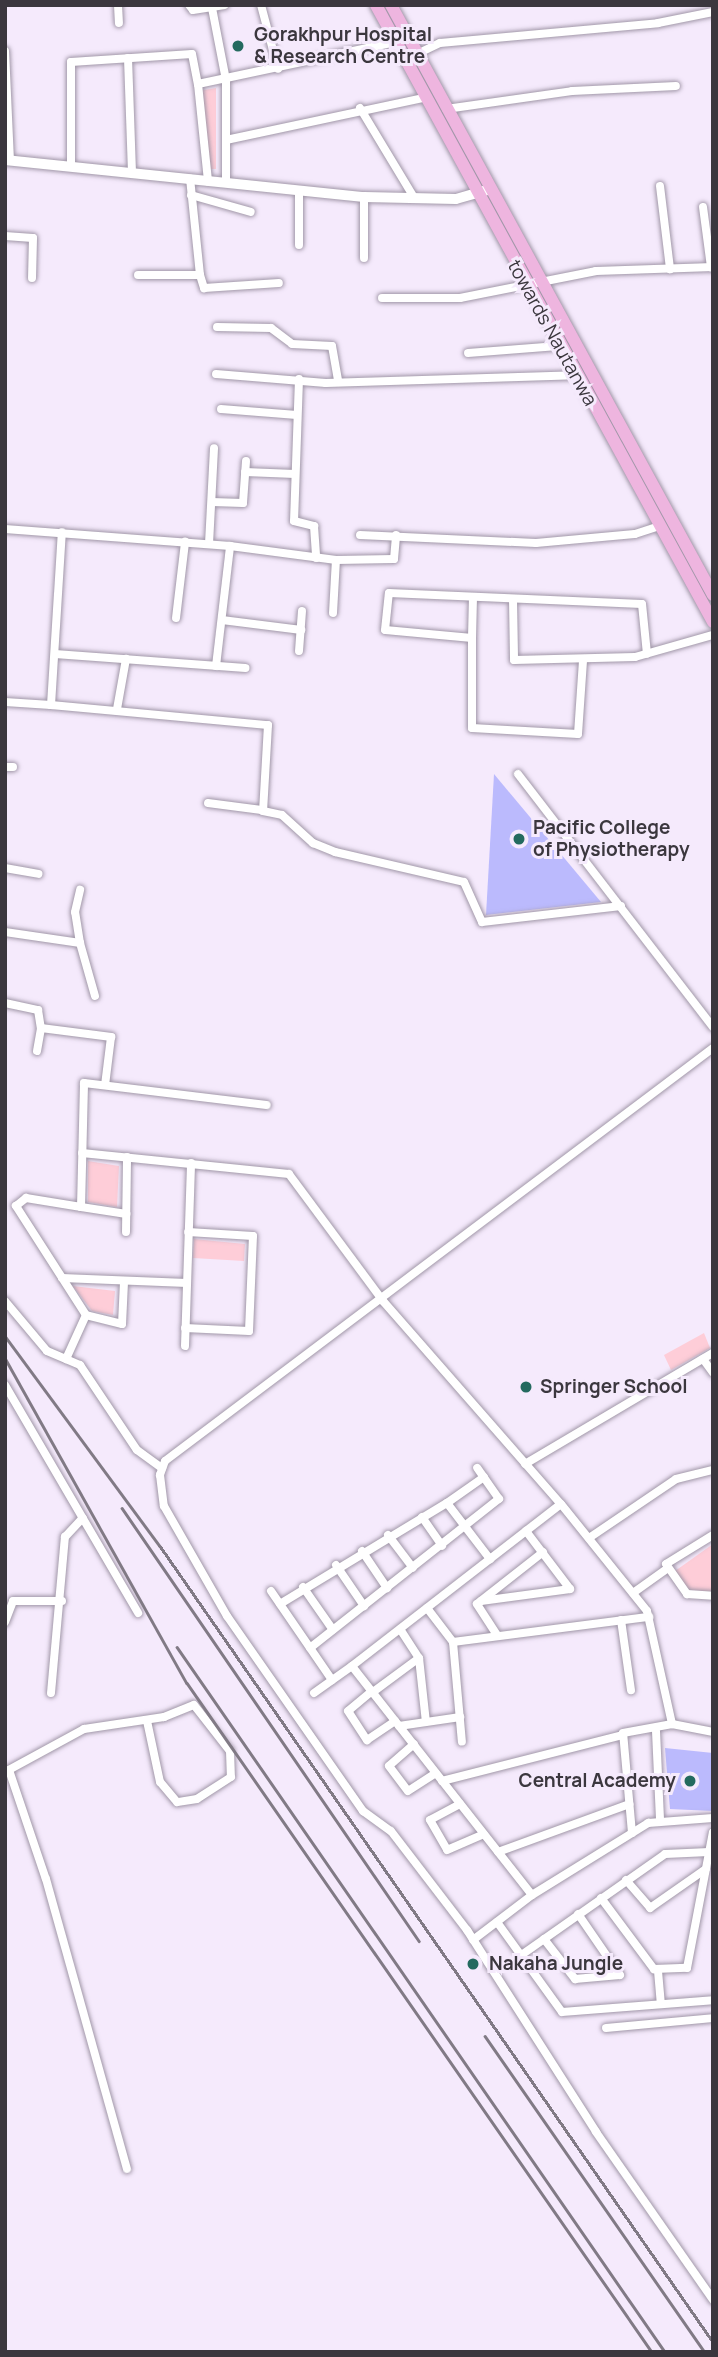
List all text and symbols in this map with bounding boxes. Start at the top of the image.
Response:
place label: Gorakhpur Hospital & Research Centre [254,24,432,68]
marker: Gorakhpur Hospital & Research Centre [228,36,248,56]
street label: towards Nautanwa [502,256,602,410]
place label: Pacific College of Physiotherapy [533,817,690,861]
marker: Pacific College of Physiotherapy [511,831,527,847]
place label: Springer School [540,1376,688,1398]
marker: Springer School [518,1379,534,1395]
place label: Central Academy [519,1770,676,1792]
marker: Central Academy [682,1773,698,1789]
place label: Nakaha Jungle [489,1953,623,1975]
marker: Nakaha Jungle [463,1954,483,1974]

